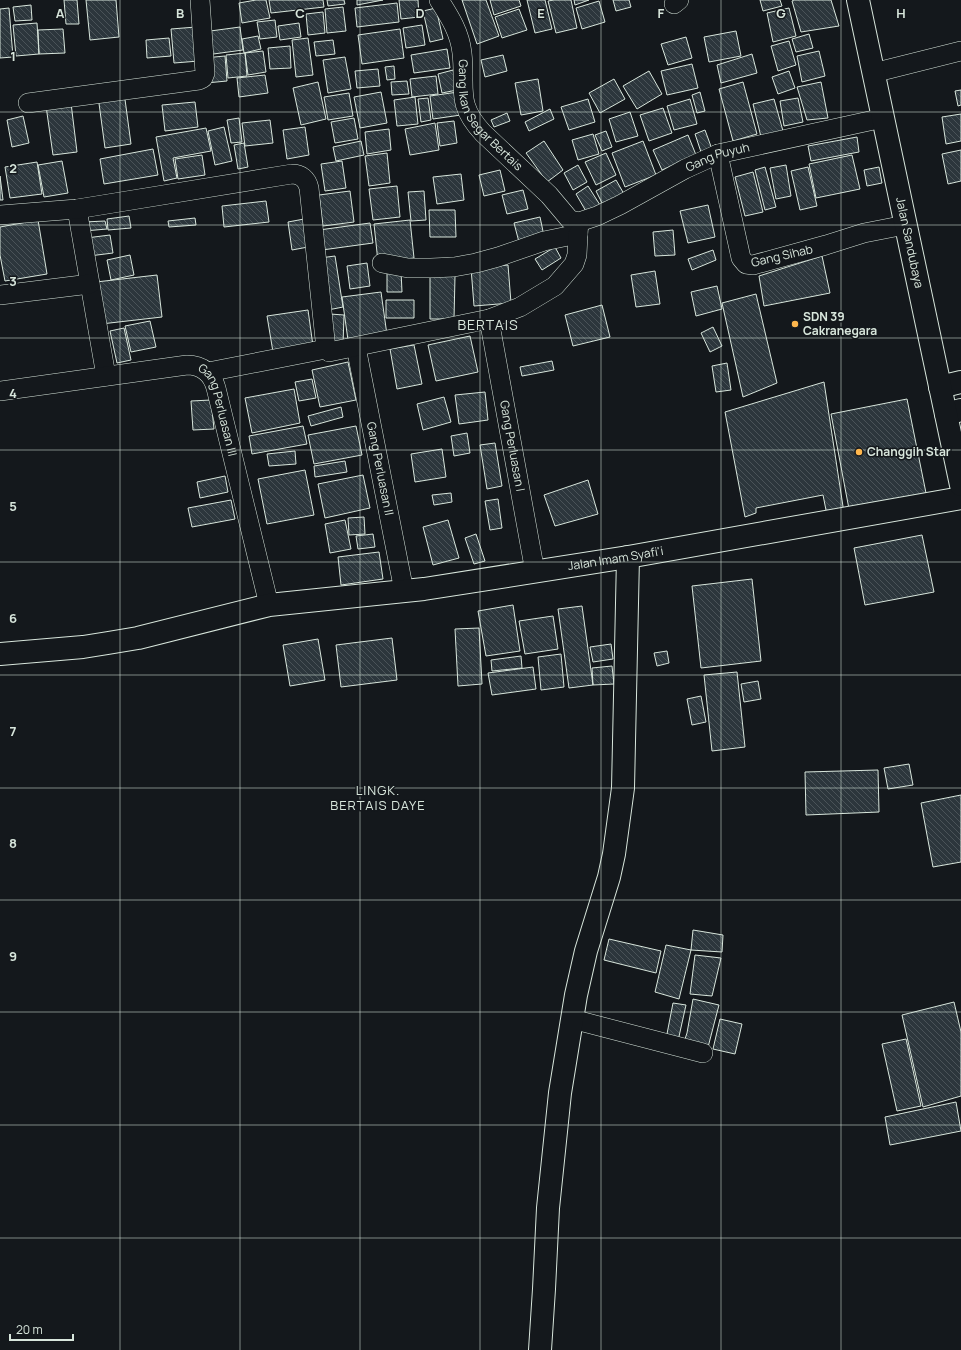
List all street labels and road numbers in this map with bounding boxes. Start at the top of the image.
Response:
street label: Gang Ikan Segar Bertais [455,59,527,174]
street label: Gang Puyuh [683,138,751,176]
street label: Jalan Sandubaya [892,195,928,290]
street label: Gang Sihab [749,240,814,271]
street label: Gang Perluasan III [195,359,241,458]
street label: Gang Perluasan I [496,399,529,493]
street label: Gang Perluasan II [363,420,398,517]
street label: Jalan Imam Syafi'i [567,542,665,574]

